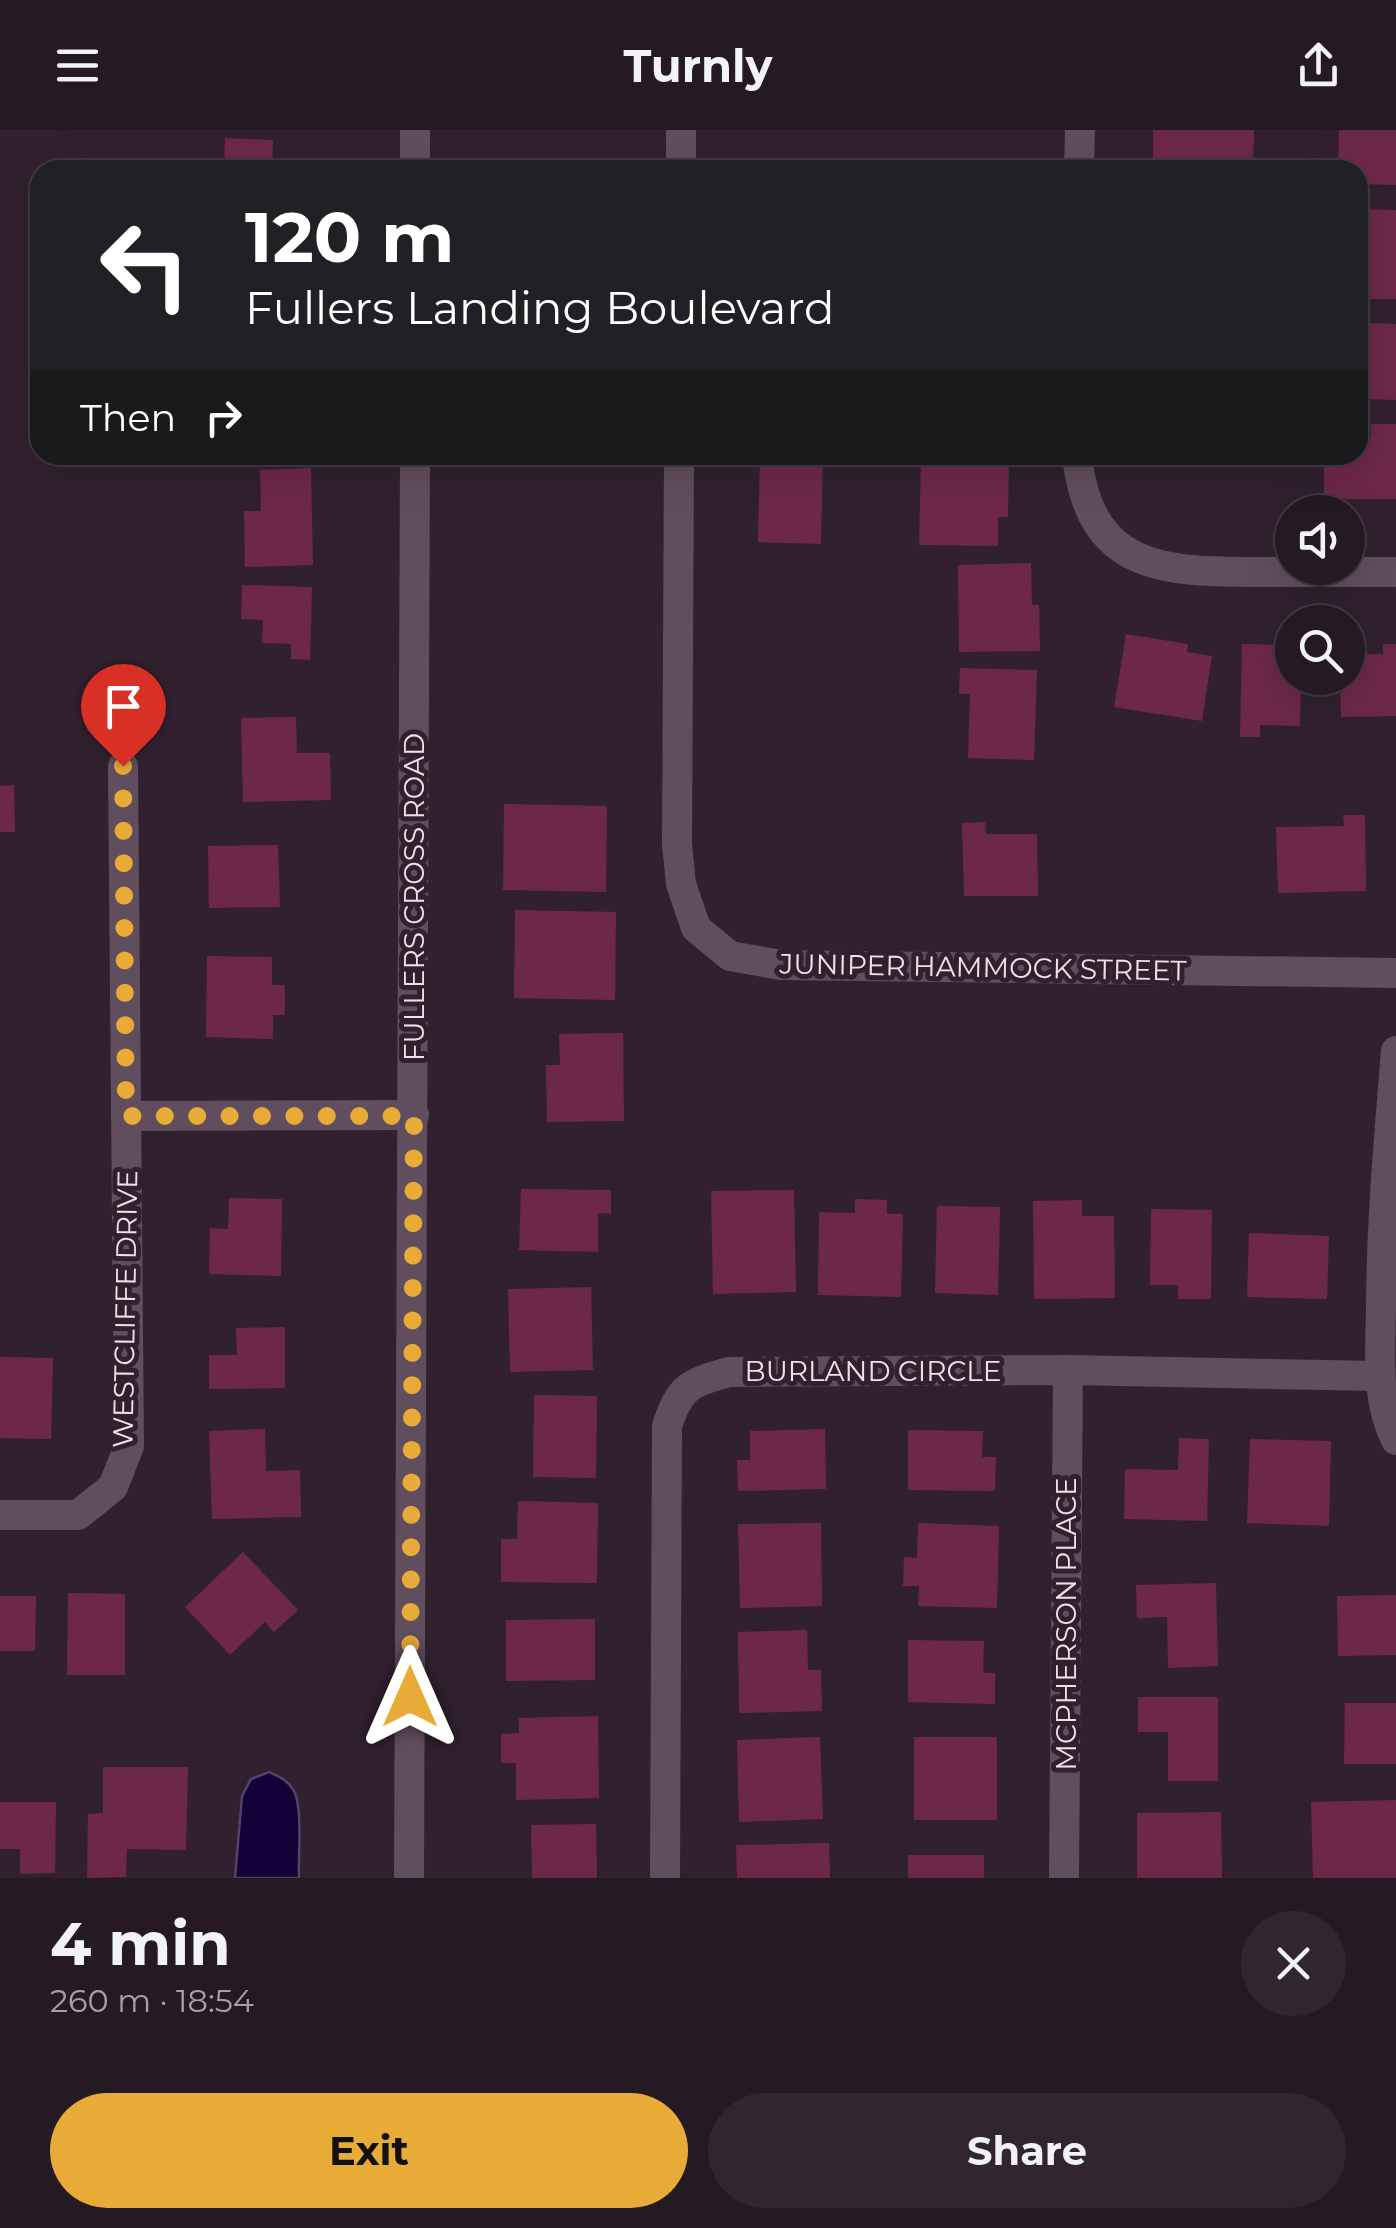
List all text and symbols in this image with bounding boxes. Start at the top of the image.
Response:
icon: menu [50,38,105,93]
text: Turnly [624,38,772,93]
icon: share [1291,38,1346,93]
text: 120 m [245,194,455,280]
icon: left [80,200,210,330]
text: Fullers Landing Boulevard [245,280,834,335]
icon: right [196,390,251,445]
text: Then [80,394,176,441]
map controls [1275,495,1365,695]
button: sound [1275,495,1365,585]
button: search [1275,605,1365,695]
pin [81,664,166,767]
icon: arrive [96,679,151,734]
street label: FULLERS CROSS ROAD [397,733,431,1061]
street label: JUNIPER HAMMOCK STREET [778,946,1187,988]
street label: WESTCLIFFE DRIVE [106,1170,144,1448]
street label: BURLAND CIRCLE [745,1354,1001,1388]
street label: MCPHERSON PLACE [1049,1477,1083,1771]
position arrow [358,1645,462,1749]
text: 4 min [50,1907,231,1980]
button: close [1241,1911,1346,2016]
text: 260 m · 18:54 [50,1981,254,2020]
button: Exit [50,2093,688,2208]
button: Share [708,2093,1346,2208]

